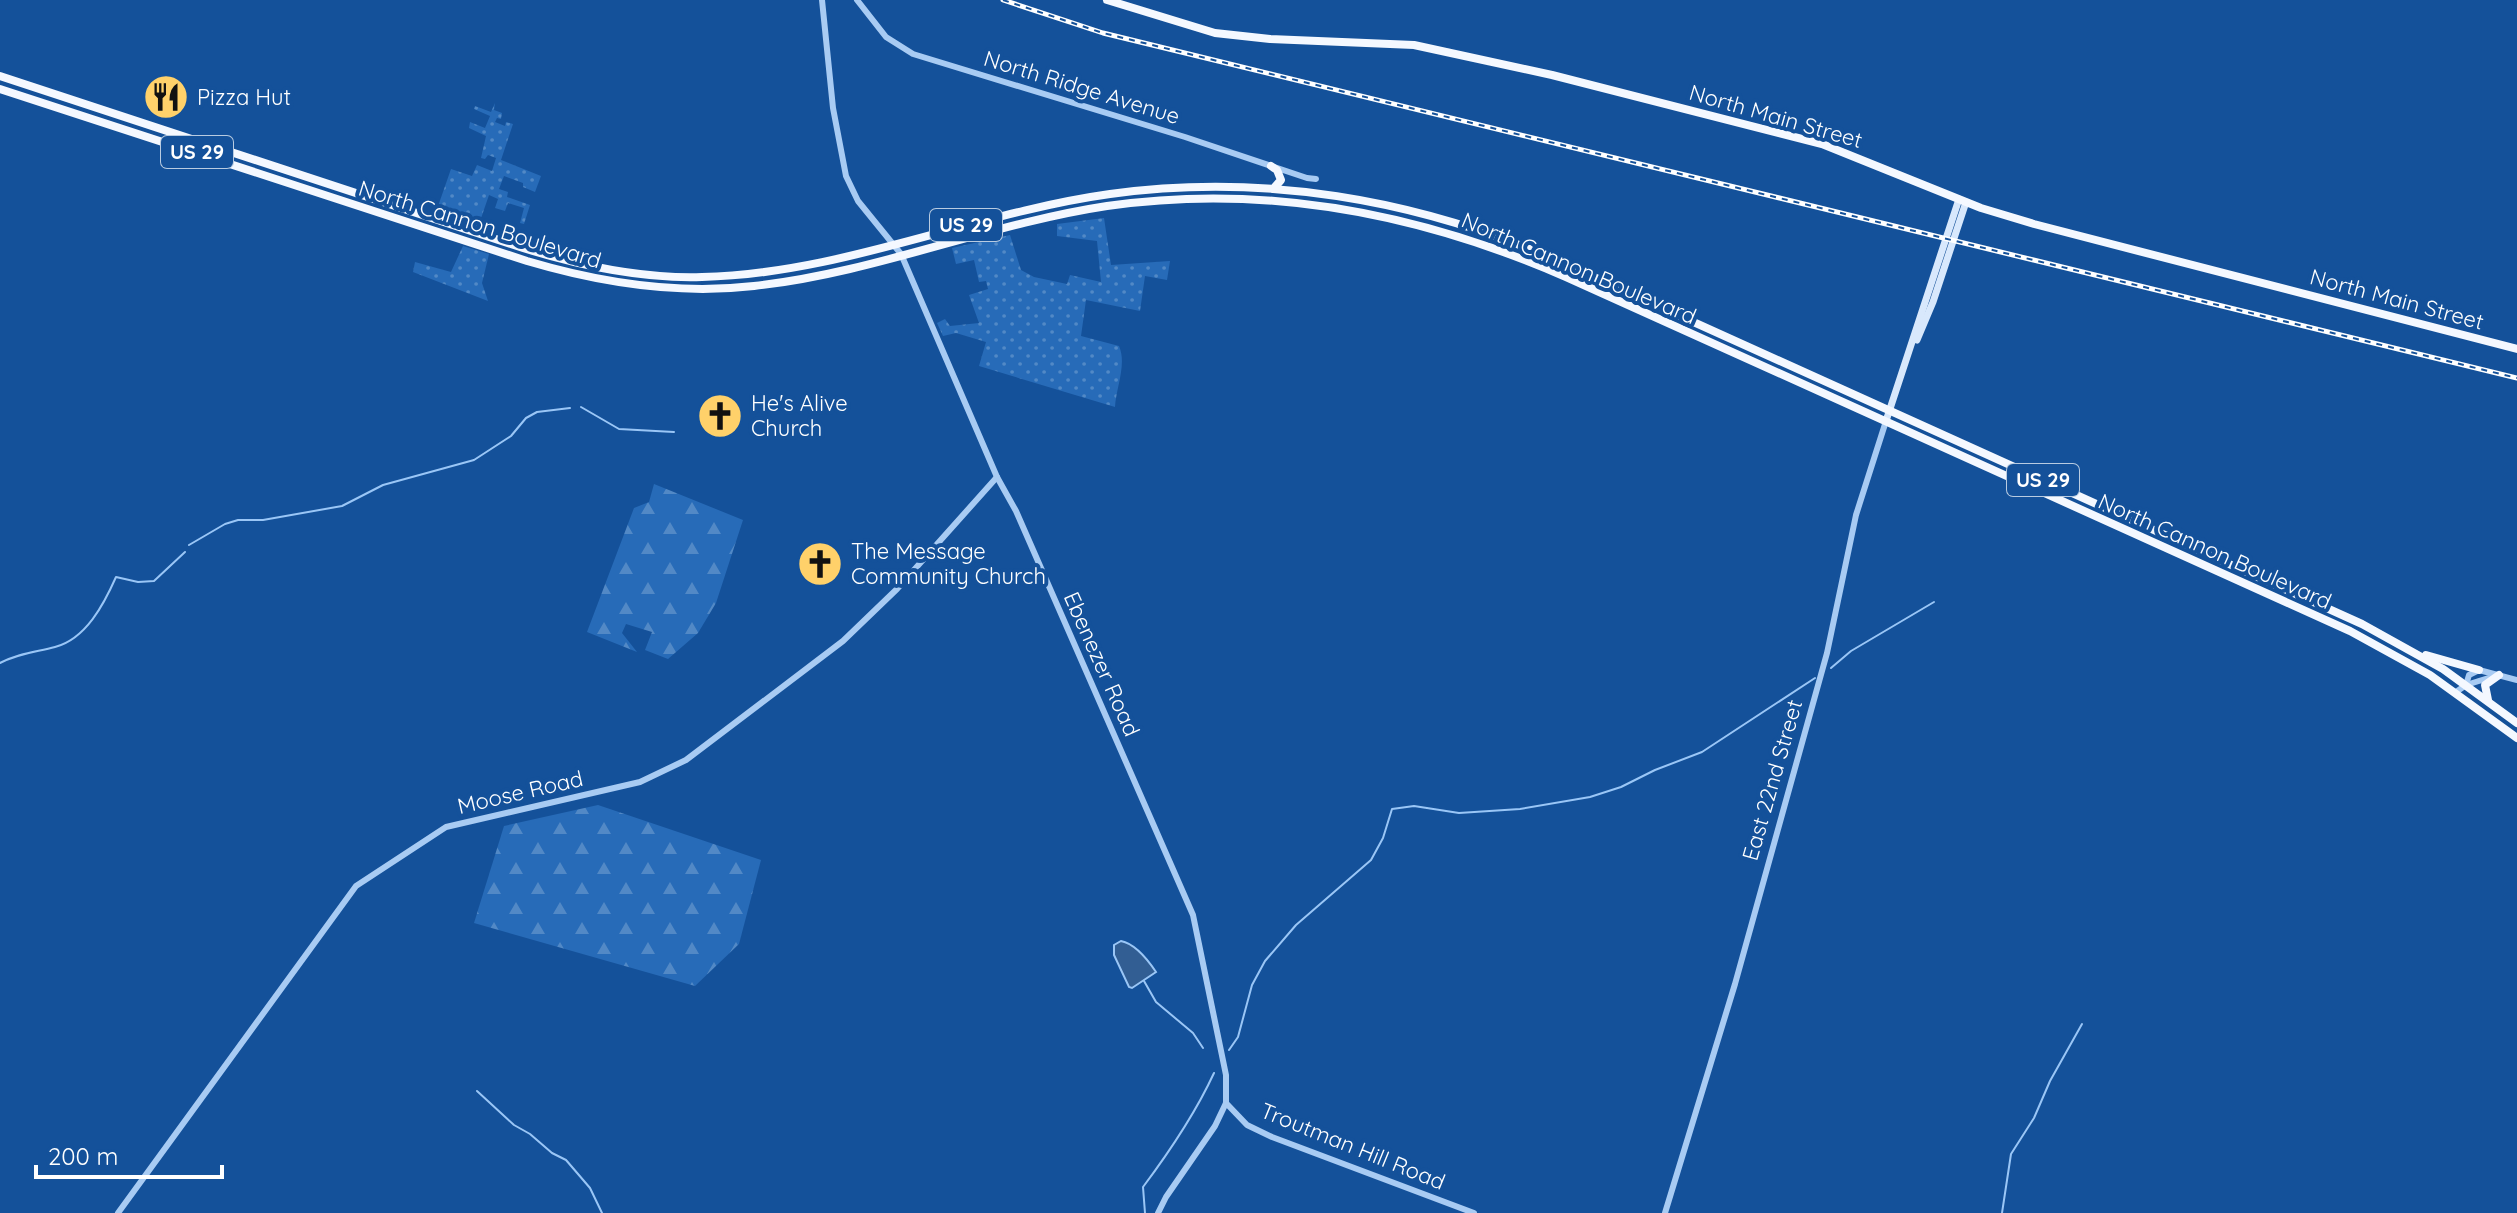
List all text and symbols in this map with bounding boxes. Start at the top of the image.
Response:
street label: North Ridge Avenue [981,44,1183,130]
restaurant icon: Pizza Hut [142,73,190,121]
street label: North Main Street [1686,78,1866,154]
place label: Pizza Hut [197,83,291,111]
road number: US 29 [161,136,233,168]
street label: North Cannon Boulevard [355,174,605,274]
street label: North Cannon Boulevard [1457,206,1701,330]
road number: US 29 [930,209,1002,241]
street label: North Main Street [2307,262,2487,336]
place label: He's Alive Church [751,389,848,442]
church icon: He's Alive Church [696,392,744,440]
road number: US 29 [2007,464,2079,496]
street label: North Cannon Boulevard [2094,487,2336,615]
place label: The Message Community Church [851,537,1046,590]
church icon: The Message Community Church [796,540,844,588]
street label: Ebenezer Road [1058,587,1146,741]
street label: East 22nd Street [1736,696,1808,864]
street label: Moose Road [454,764,586,820]
street label: Troutman Hill Road [1257,1096,1449,1196]
scale bar [36,1129,222,1179]
text: 200 m [48,1141,118,1171]

